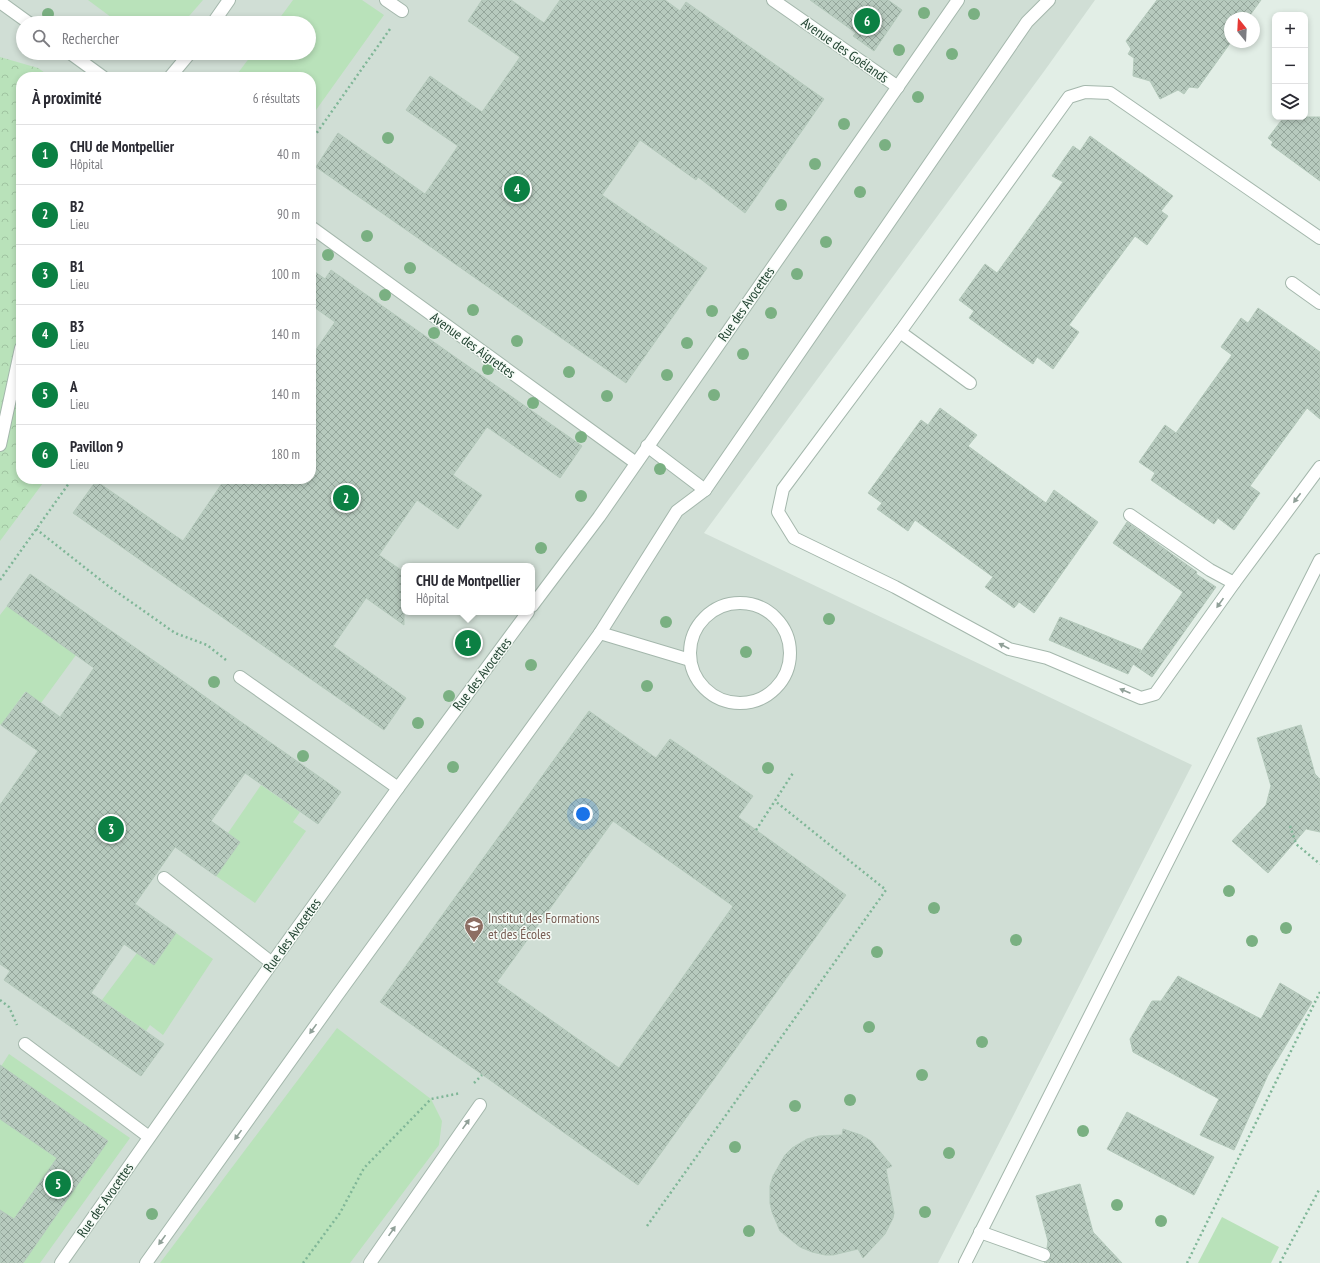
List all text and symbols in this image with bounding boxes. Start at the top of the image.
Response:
pin: 6 [854,6,880,36]
north arrow [1224,12,1260,48]
map controls [1272,12,1308,120]
button: + [1272,12,1308,48]
street label: Avenue des Goélands [798,13,892,87]
search box [16,16,316,60]
icon: search [30,27,52,49]
text: Rechercher [62,29,119,48]
button: − [1272,48,1308,84]
button: layers [1272,84,1308,120]
text: À proximité [32,87,102,109]
text: 6 résultats [253,90,300,107]
text: CHU de Montpellier [70,137,174,156]
text: 1 [42,146,48,163]
text: 40 m [277,146,300,163]
text: Hôpital [70,156,103,173]
pin: 4 [504,174,530,204]
text: B2 [70,197,85,216]
text: 2 [42,206,48,223]
text: 90 m [277,206,300,223]
text: Lieu [70,216,89,233]
text: B1 [70,257,85,276]
street label: Rue des Avocettes [714,263,778,345]
text: 3 [42,266,48,283]
text: 100 m [271,266,300,283]
text: Lieu [70,276,89,293]
street label: Avenue des Aigrettes [427,308,519,382]
text: B3 [70,317,85,336]
text: 4 [42,326,48,343]
text: 140 m [271,326,300,343]
text: Lieu [70,336,89,353]
text: A [70,377,78,396]
text: 5 [42,386,48,403]
text: 140 m [271,386,300,403]
text: Lieu [70,396,89,413]
text: Pavillon 9 [70,437,123,456]
text: 6 [42,446,48,463]
text: 180 m [271,446,300,463]
text: Lieu [70,456,89,473]
pin: 2 [333,483,359,513]
one-way arrow [1293,493,1301,504]
popup [401,563,535,615]
text: CHU de Montpellier [416,571,520,590]
text: Hôpital [416,590,449,607]
one-way arrow [1216,598,1224,608]
pin: 1 [455,628,481,658]
street label: Rue des Avocettes [449,634,516,714]
one-way arrow [998,643,1009,649]
one-way arrow [1119,688,1131,695]
your location [573,804,593,824]
pin: 3 [98,814,124,844]
street label: Rue des Avocettes [259,894,325,975]
place label: Institut des Formations et des Écoles [488,909,600,943]
school or university icon: Institut des Formations et des Écoles [463,915,485,943]
one-way arrow [309,1024,317,1034]
one-way arrow [462,1119,470,1129]
one-way arrow [234,1129,242,1140]
street label: Rue des Avocettes [73,1159,137,1241]
pin: 5 [45,1169,71,1199]
one-way arrow [388,1226,396,1236]
one-way arrow [158,1235,166,1246]

